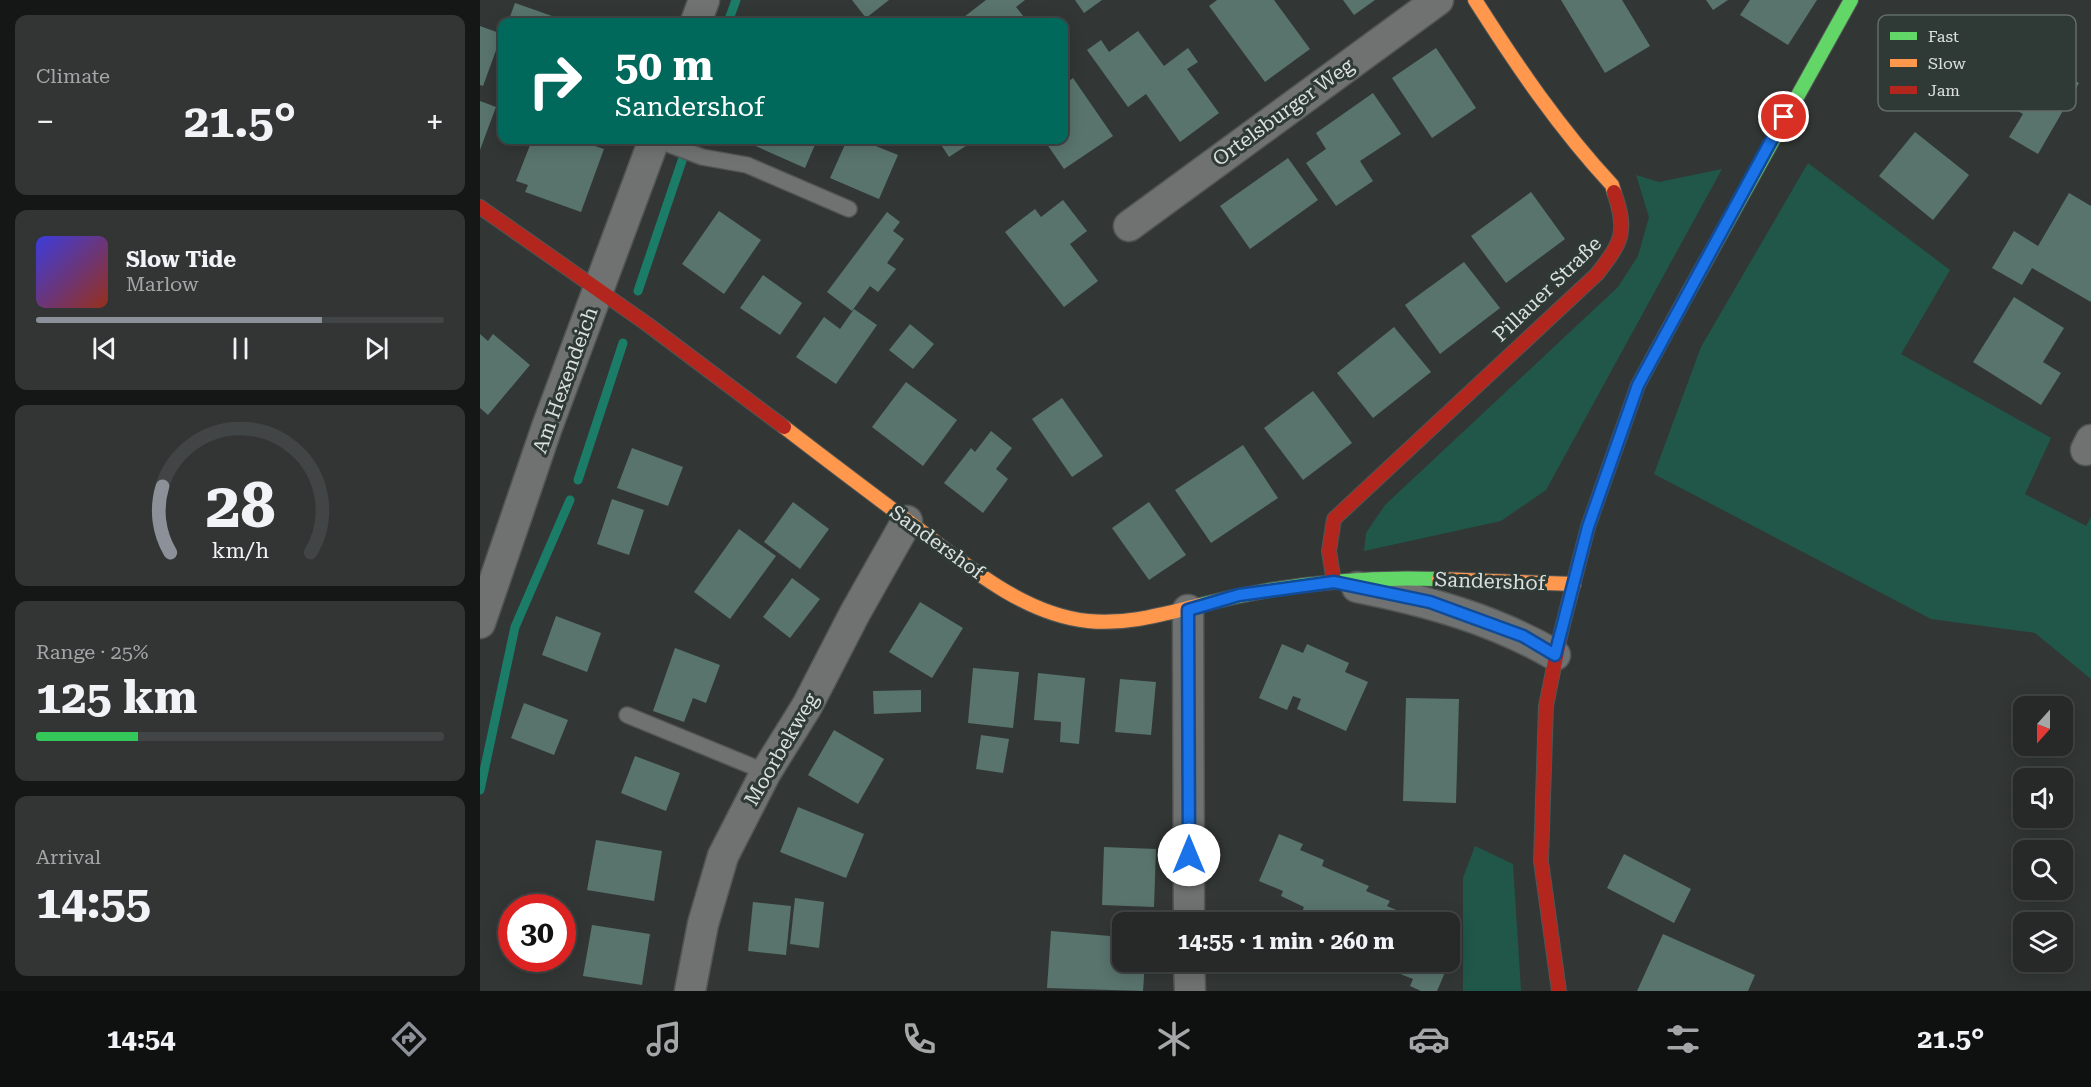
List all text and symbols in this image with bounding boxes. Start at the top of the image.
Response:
legend [1878,15,2076,111]
text: Fast [1928,27,1959,46]
text: 50 m [615,41,713,90]
icon: right [516,42,594,120]
street label: Ortelsburger Weg [1208,52,1359,171]
text: Slow [1928,54,1966,73]
text: Climate [36,64,110,88]
text: Jam [1928,81,1960,100]
text: Sandershof [615,91,764,123]
pin [1758,91,1809,142]
text: 21.5° [184,95,296,148]
icon: arrive [1767,100,1800,133]
text: − [36,102,54,141]
text: + [426,102,444,141]
street label: Pillauer Straße [1488,231,1606,347]
text: Slow Tide [126,247,236,272]
text: Marlow [126,272,199,296]
street label: Am Hexendeich [527,304,603,456]
icon: previous [88,332,121,365]
icon: pause [224,332,257,365]
icon: next [360,332,393,365]
text: 28 [205,469,275,542]
street label: Sandershof [885,500,990,585]
text: km/h [211,538,269,563]
street label: Sandershof [1434,567,1547,595]
text: Range · 25% [36,640,148,664]
text: 125 km [36,671,197,724]
street label: Moorbekweg [739,688,823,810]
north arrow [2013,696,2073,756]
map controls [2013,696,2073,972]
button: sound [2013,768,2073,828]
position arrow [1157,823,1221,887]
button: search [2013,840,2073,900]
text: Arrival [36,845,101,869]
text: 14:55 [36,876,151,929]
speed limit sign: 30 [498,894,576,972]
button: layers [2013,912,2073,972]
text: 14:55 · 1 min · 260 m [1177,929,1395,954]
icon: directions [388,1018,430,1060]
icon: music [643,1018,685,1060]
icon: phone [898,1018,940,1060]
icon: climate [1153,1018,1195,1060]
icon: car [1408,1018,1450,1060]
icon: filters [1662,1018,1704,1060]
text: 14:54 [106,1023,175,1055]
text: 21.5° [1917,1023,1985,1055]

